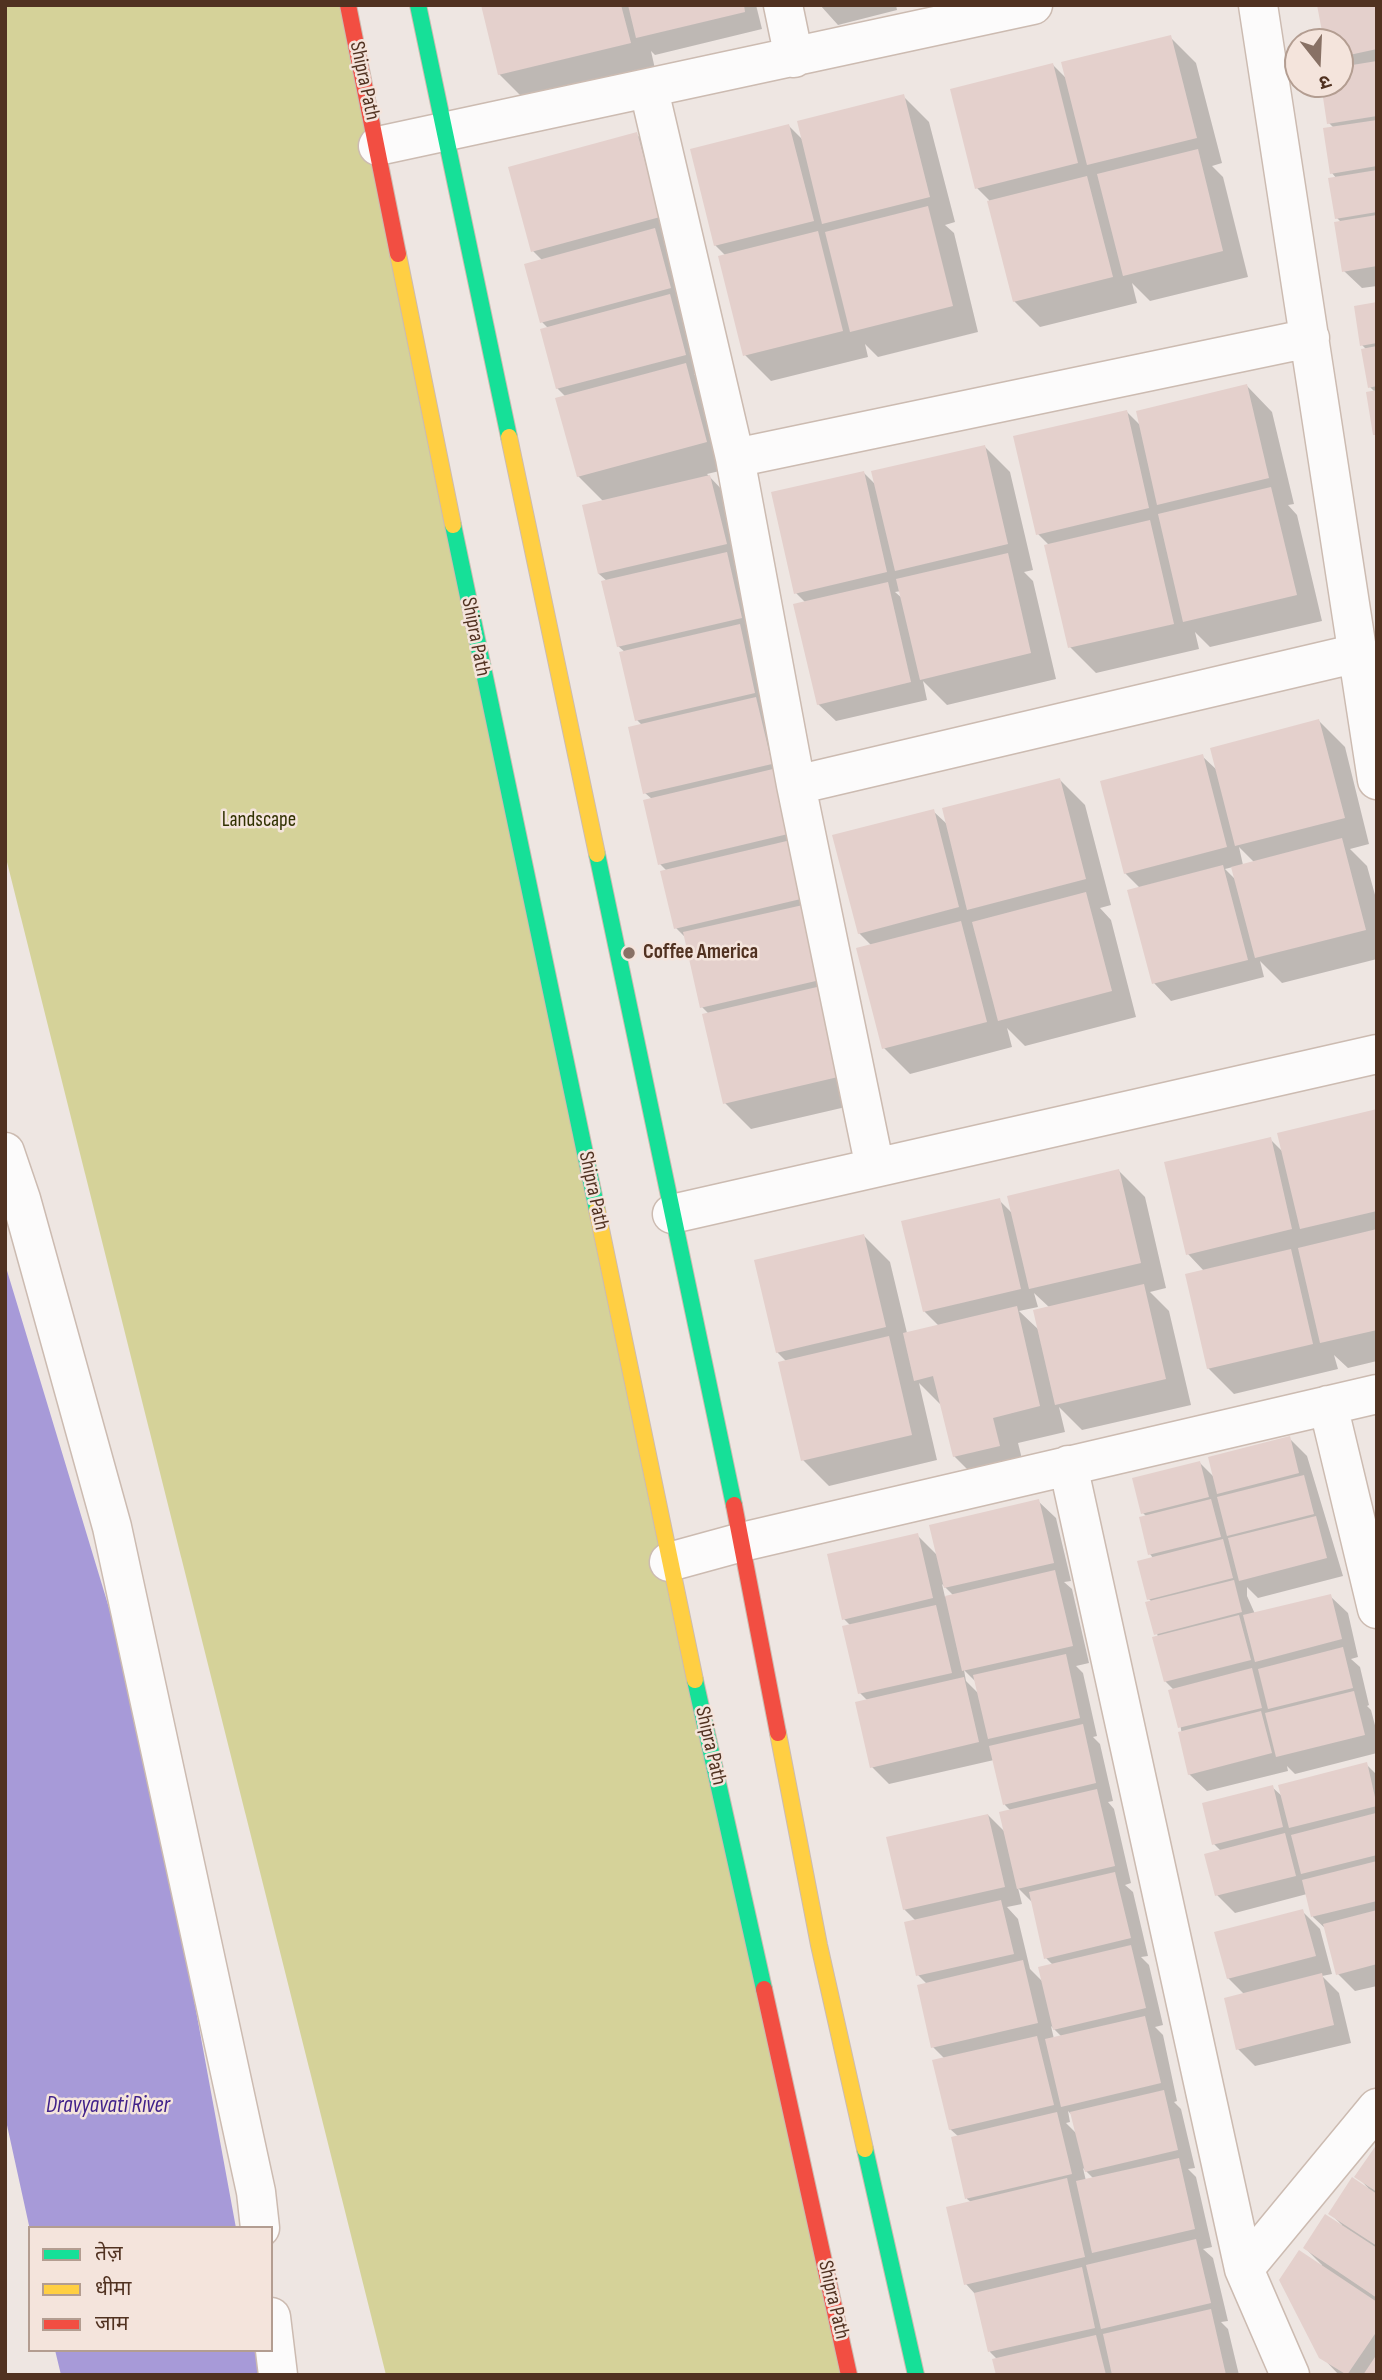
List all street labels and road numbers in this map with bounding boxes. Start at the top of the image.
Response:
street label: Shipra Path [343,39,385,123]
street label: Shipra Path [455,595,495,679]
street label: Shipra Path [572,1149,614,1233]
street label: Shipra Path [689,1704,731,1788]
street label: Shipra Path [812,2258,854,2342]

